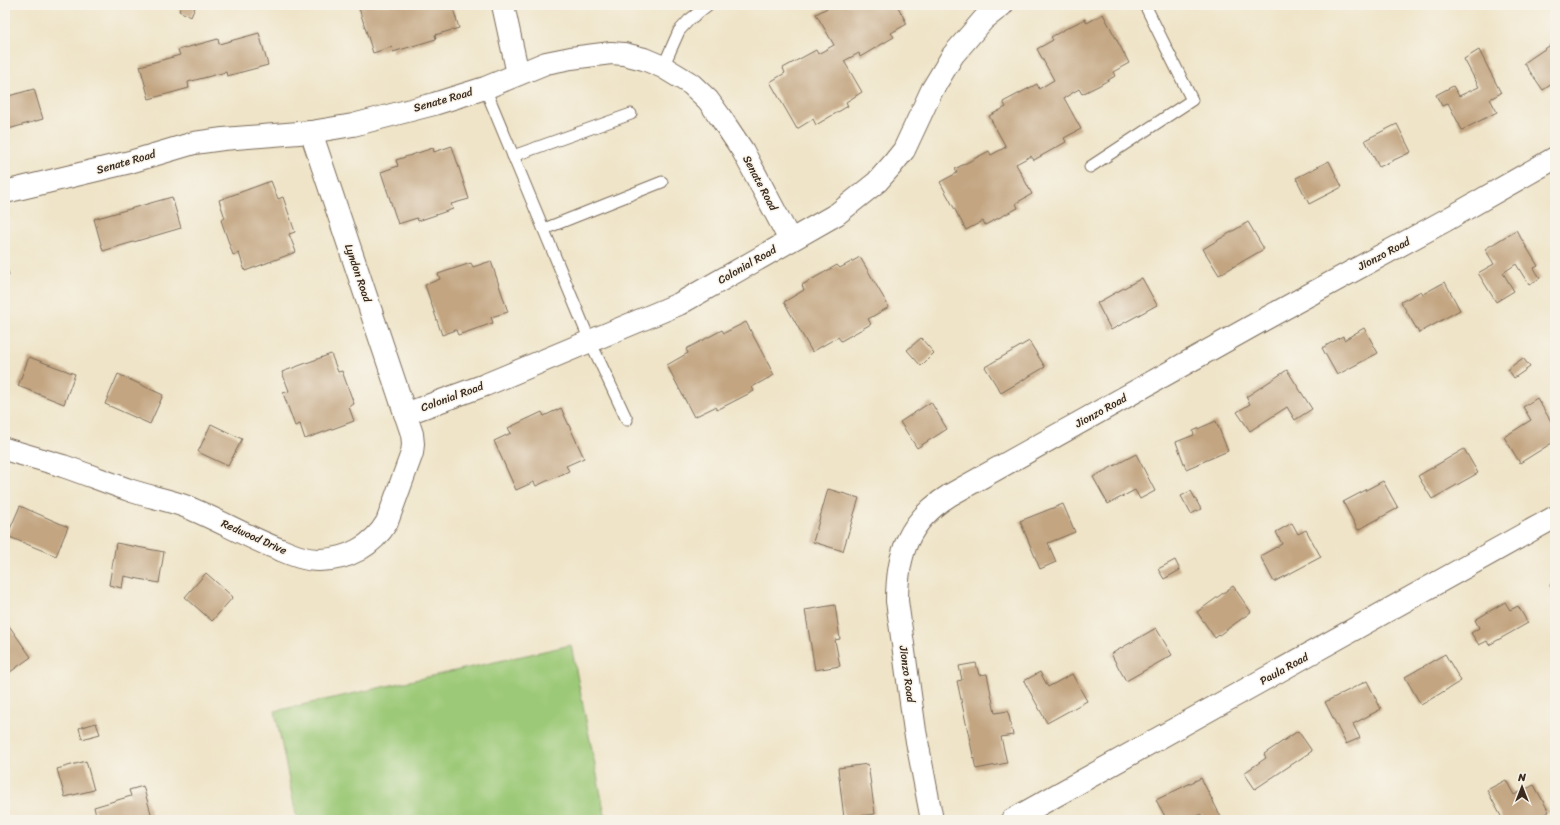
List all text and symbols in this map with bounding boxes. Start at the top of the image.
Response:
street label: Senate Road [411,82,476,117]
street label: Senate Road [94,144,159,179]
street label: Senate Road [737,152,783,215]
street label: Jionzo Road [1354,232,1415,276]
street label: Colonial Road [714,240,781,290]
street label: Lyndon Road [339,241,377,306]
street label: Colonial Road [418,377,487,417]
street label: Jionzo Road [1071,388,1132,434]
street label: Redwood Drive [218,514,290,560]
street label: Jionzo Road [893,644,921,705]
street label: Paula Road [1256,647,1313,690]
north arrow [1502,767,1542,807]
text: N [1517,768,1526,787]

